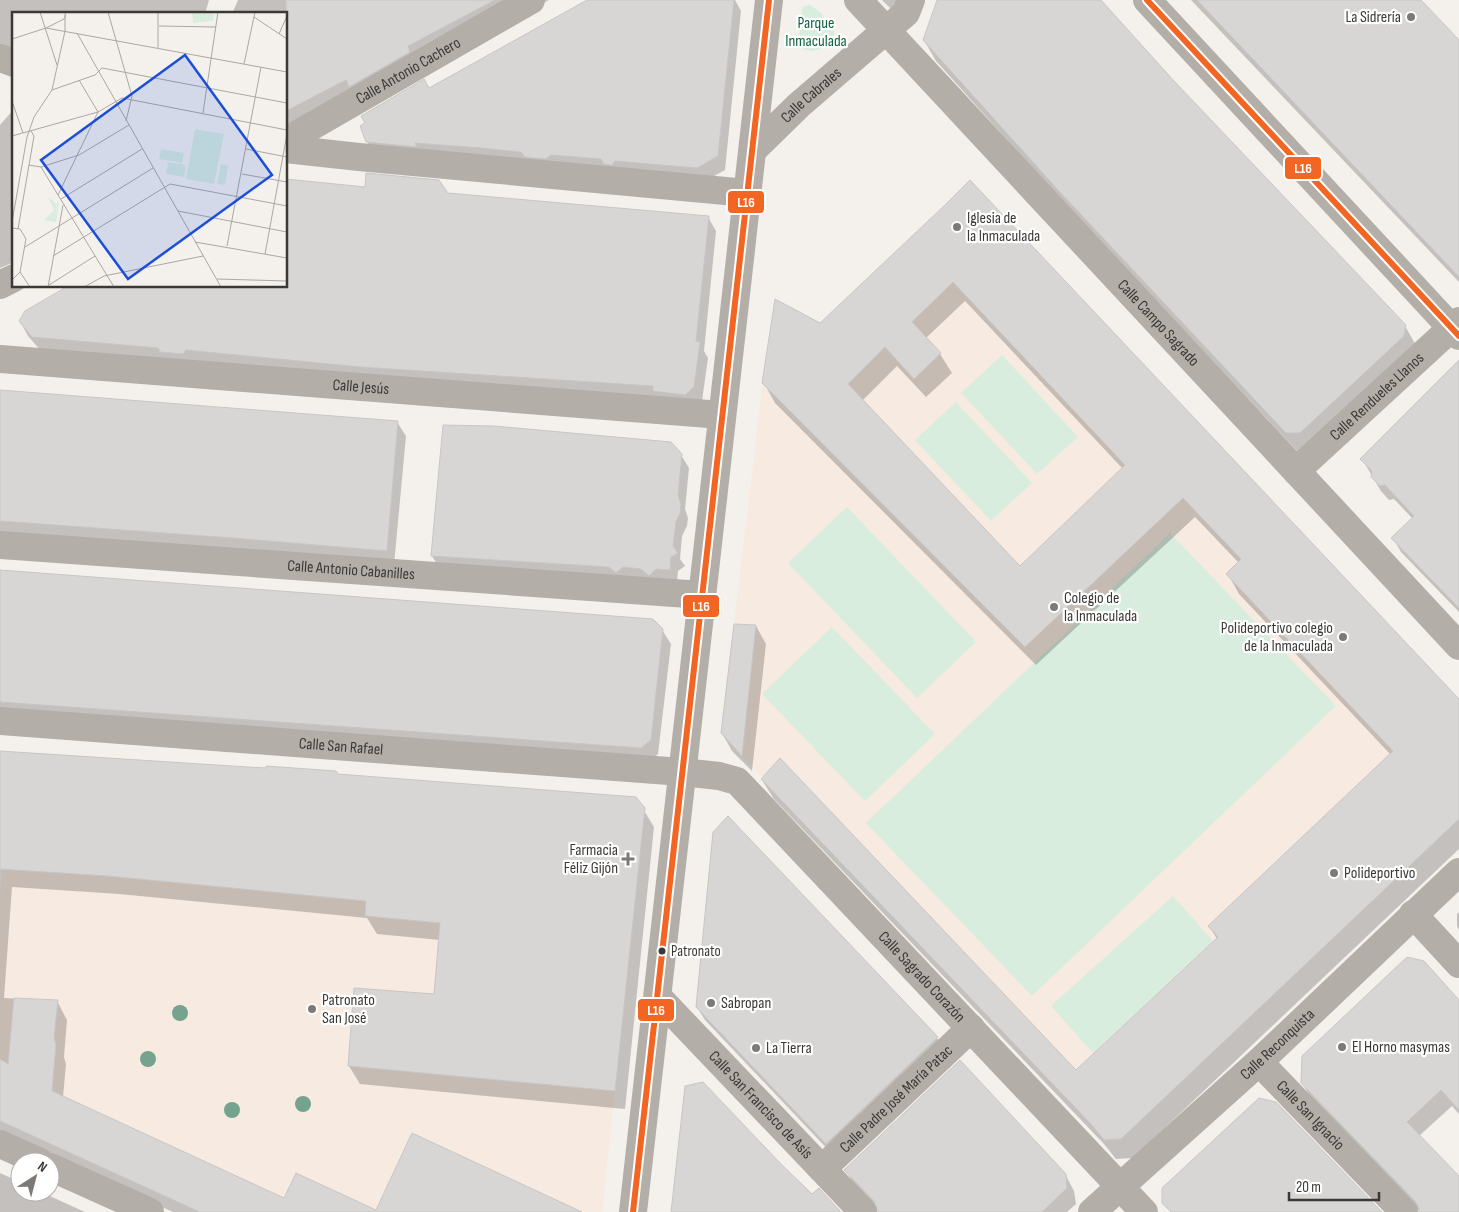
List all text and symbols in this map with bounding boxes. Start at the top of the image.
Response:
place label: La Sidrería [1345,8,1401,27]
marker: La Sidrería [1405,11,1417,23]
inset map [12,12,288,288]
park label: Parque Inmaculada [785,14,847,51]
street label: Calle Antonio Cachero [353,33,464,108]
street label: Calle Cabrales [777,63,846,127]
line badge: L16 [1284,156,1322,180]
text: L16 [1294,160,1312,177]
line badge: L16 [727,190,765,214]
text: L16 [737,194,755,211]
place label: Iglesia de la Inmaculada [967,209,1040,246]
marker: Iglesia de la Inmaculada [951,221,963,233]
street label: Calle Campo Sagrado [1113,276,1203,370]
street label: Calle Rendueles Llanos [1326,348,1428,444]
street label: Calle Jesús [332,375,390,399]
street label: Calle Antonio Cabanilles [287,556,416,584]
place label: Colegio de la Inmaculada [1064,589,1137,626]
line badge: L16 [682,594,720,618]
text: L16 [692,598,710,615]
marker: Colegio de la Inmaculada [1048,601,1060,613]
place label: Polideportivo colegio de la Inmaculada [1221,619,1333,656]
marker: Polideportivo colegio de la Inmaculada [1337,631,1349,643]
street label: Calle San Rafael [298,734,384,759]
place label: Farmacia Féliz Gijón [564,841,618,878]
marker: Farmacia Féliz Gijón [622,853,634,865]
place label: Polideportivo [1344,864,1415,883]
marker: Polideportivo [1328,867,1340,879]
street label: Calle Sagrado Corazón [874,927,969,1026]
place label: Patronato [671,942,721,961]
marker: Patronato [657,946,667,956]
place label: Patronato San José [322,991,375,1028]
place label: Sabropan [721,994,771,1013]
marker: Sabropan [705,997,717,1009]
line badge: L16 [637,998,675,1022]
text: L16 [647,1002,665,1019]
marker: Patronato San José [306,1003,318,1015]
street label: Calle Reconquista [1236,1005,1319,1084]
place label: El Horno masymas [1352,1038,1450,1057]
place label: La Tierra [766,1039,812,1058]
street label: Calle Padre José María Patac [836,1041,956,1157]
marker: El Horno masymas [1336,1041,1348,1053]
marker: La Tierra [750,1042,762,1054]
street label: Calle San Francisco de Asís [705,1047,817,1163]
street label: Calle San Ignacio [1272,1076,1348,1154]
north arrow [10,1152,60,1202]
text: N [34,1158,50,1176]
scale bar [1289,1170,1379,1202]
text: 20 m [1296,1178,1321,1197]

